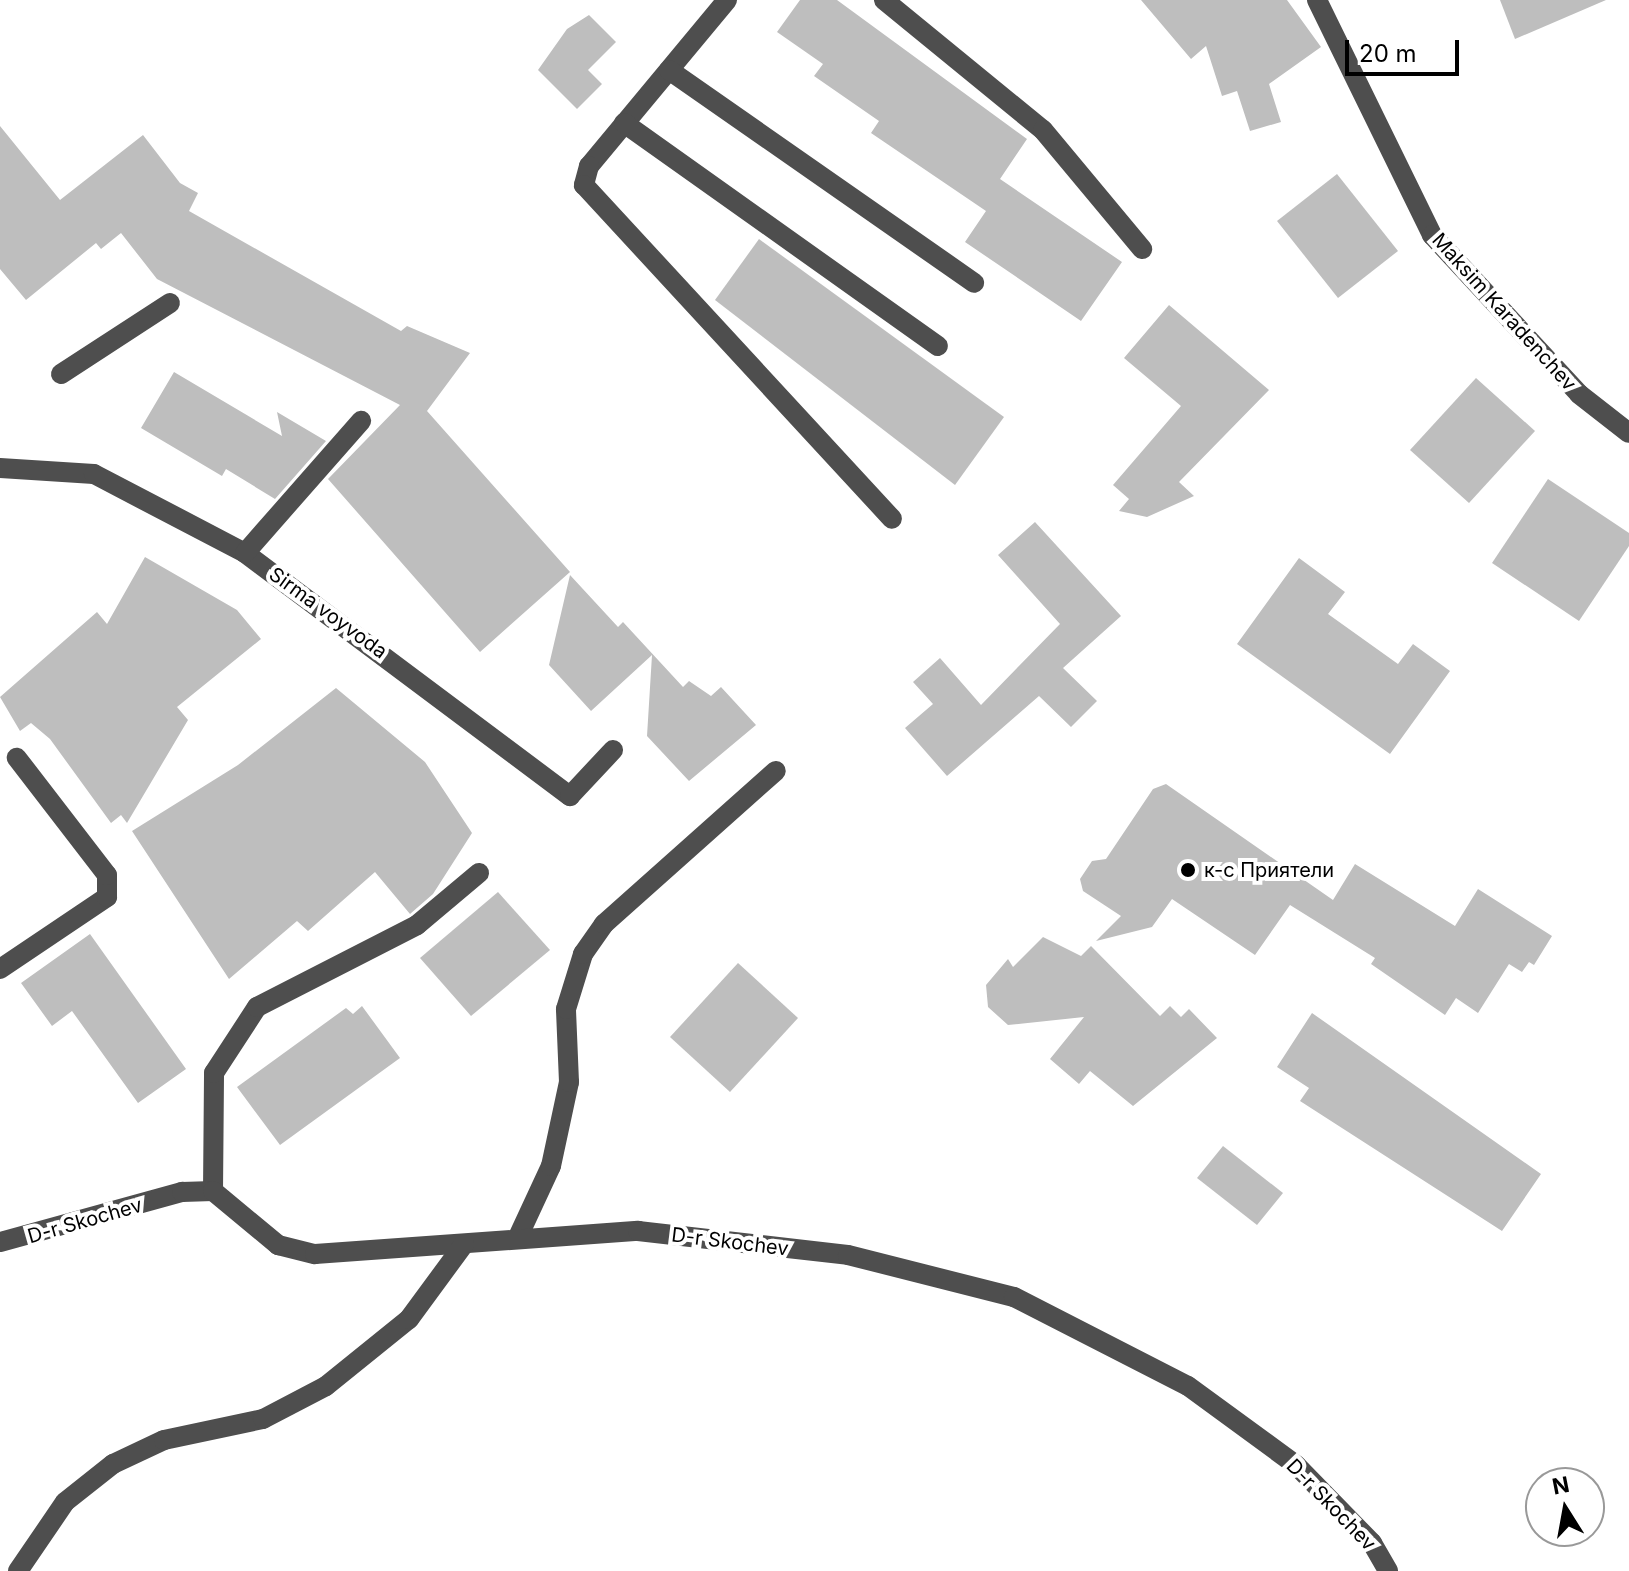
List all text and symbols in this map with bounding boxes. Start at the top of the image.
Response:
scale bar [1349,24,1463,74]
text: 20 m [1359,39,1417,68]
street label: Maksim Karadenchev [1427,228,1581,396]
street label: Sirma voyvoda [264,562,392,664]
place label: к-с Приятели [1204,858,1334,882]
marker: к-с Приятели [1179,861,1197,879]
street label: D-r Skochev [25,1193,145,1249]
street label: D-r Skochev [670,1223,790,1261]
street label: D-r Skochev [1281,1454,1381,1556]
north arrow [1525,1467,1605,1547]
text: N [1550,1471,1572,1500]

